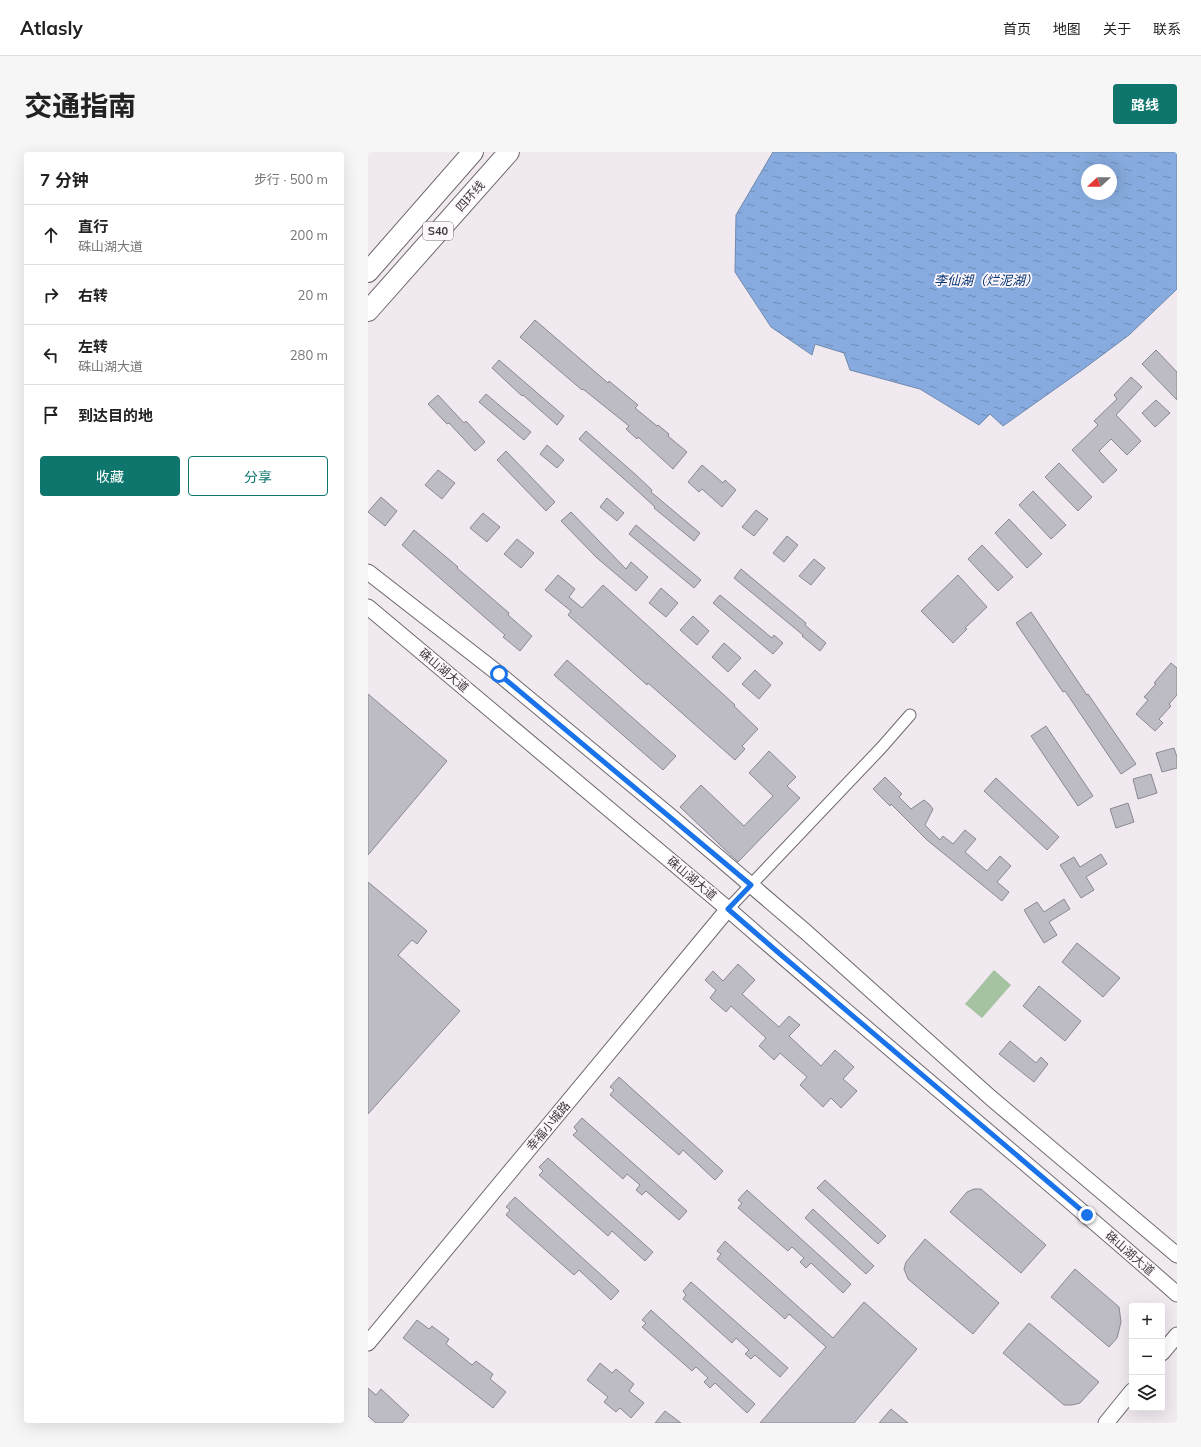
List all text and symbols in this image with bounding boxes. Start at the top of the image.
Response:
text: Atlasly [20,16,83,40]
text: 首页 [1003,20,1031,38]
text: 地图 [1053,20,1081,38]
text: 关于 [1103,20,1131,38]
text: 联系 [1153,20,1181,38]
button: 路线 [1113,84,1177,124]
text: 交通指南 [24,88,136,123]
north arrow [1081,164,1117,200]
text: 7 分钟 [40,169,89,190]
text: 步行 · 500 m [254,171,328,187]
street label: 四环线 [452,178,488,214]
text: 直行 [78,217,108,236]
road number: S40 [423,222,453,240]
icon: ahead [40,224,62,246]
text: 200 m [290,227,328,243]
text: 硃山湖大道 [78,238,143,254]
water label: 李仙湖（烂泥湖） [934,272,1038,288]
icon: right [40,284,62,306]
text: 右转 [78,286,108,305]
text: 20 m [298,287,328,303]
text: 左转 [78,337,108,356]
icon: left [40,344,62,366]
text: 280 m [290,347,328,363]
text: 硃山湖大道 [78,358,143,374]
icon: arrive [40,404,62,426]
text: 到达目的地 [78,406,153,425]
button: 收藏 [40,456,180,496]
button: 分享 [188,456,328,496]
street label: 硃山湖大道 [416,645,472,695]
route start [490,665,508,683]
street label: 硃山湖大道 [664,853,720,903]
street label: 幸福小城路 [523,1098,573,1154]
route end [1078,1206,1096,1224]
street label: 硃山湖大道 [1102,1228,1158,1278]
map controls [1129,1303,1165,1411]
button: + [1129,1303,1165,1339]
button: − [1129,1339,1165,1375]
button: layers [1129,1375,1165,1411]

